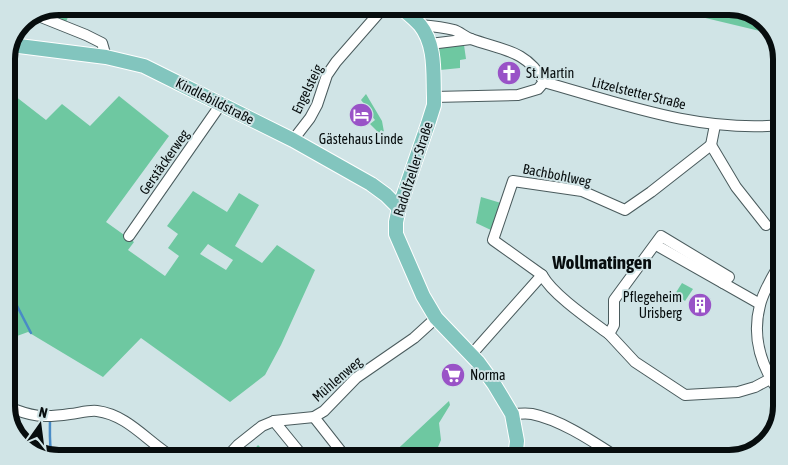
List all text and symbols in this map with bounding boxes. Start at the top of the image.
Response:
church icon: St. Martin [496,60,522,86]
street label: Engelsteig [288,62,326,116]
place label: St. Martin [526,65,574,81]
street label: Kindlebildstraße [173,74,257,128]
street label: Litzelstetter Straße [590,74,688,112]
hotel icon: Gästehaus Linde [348,102,374,128]
street label: Radolfzeller Straße [390,120,436,218]
street label: Gerstäckerweg [136,126,192,198]
place label: Gästehaus Linde [319,131,403,147]
street label: Bachbohlweg [521,161,593,189]
district label: Wollmatingen [551,251,652,273]
place label: Pflegeheim Urisberg [623,289,682,321]
building icon: Pflegeheim Urisberg [687,292,713,318]
street label: Mühlenweg [309,353,365,405]
supermarket icon: Norma [440,362,466,388]
place label: Norma [470,367,506,383]
north arrow [15,400,65,450]
text: N [37,404,49,421]

